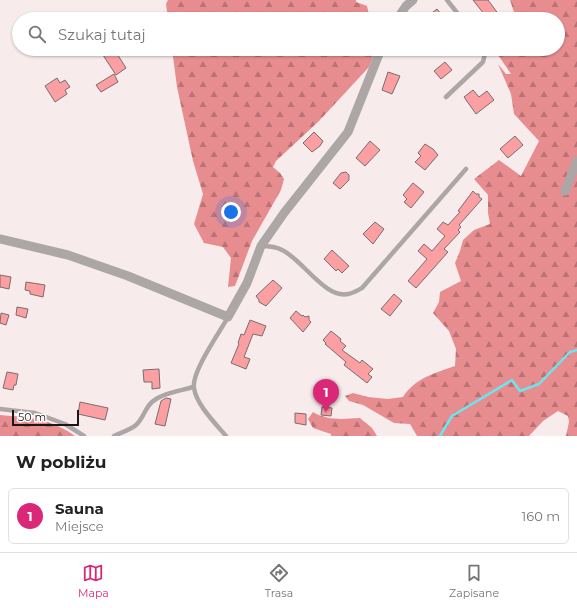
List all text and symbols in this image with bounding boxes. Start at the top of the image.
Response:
search box [12,12,565,56]
icon: search [26,23,48,45]
text: Szukaj tutaj [58,25,146,44]
your location [221,202,241,222]
pin: 1 [313,379,339,412]
scale bar [12,408,79,427]
text: 50 m [18,410,46,424]
text: W pobliżu [16,452,106,472]
text: Sauna [55,499,104,518]
text: 1 [27,508,33,524]
text: 160 m [522,508,560,524]
text: Miejsce [55,518,104,534]
tab: Mapa [78,562,109,600]
tab: Trasa [265,562,293,600]
tab: Zapisane [449,562,499,600]

